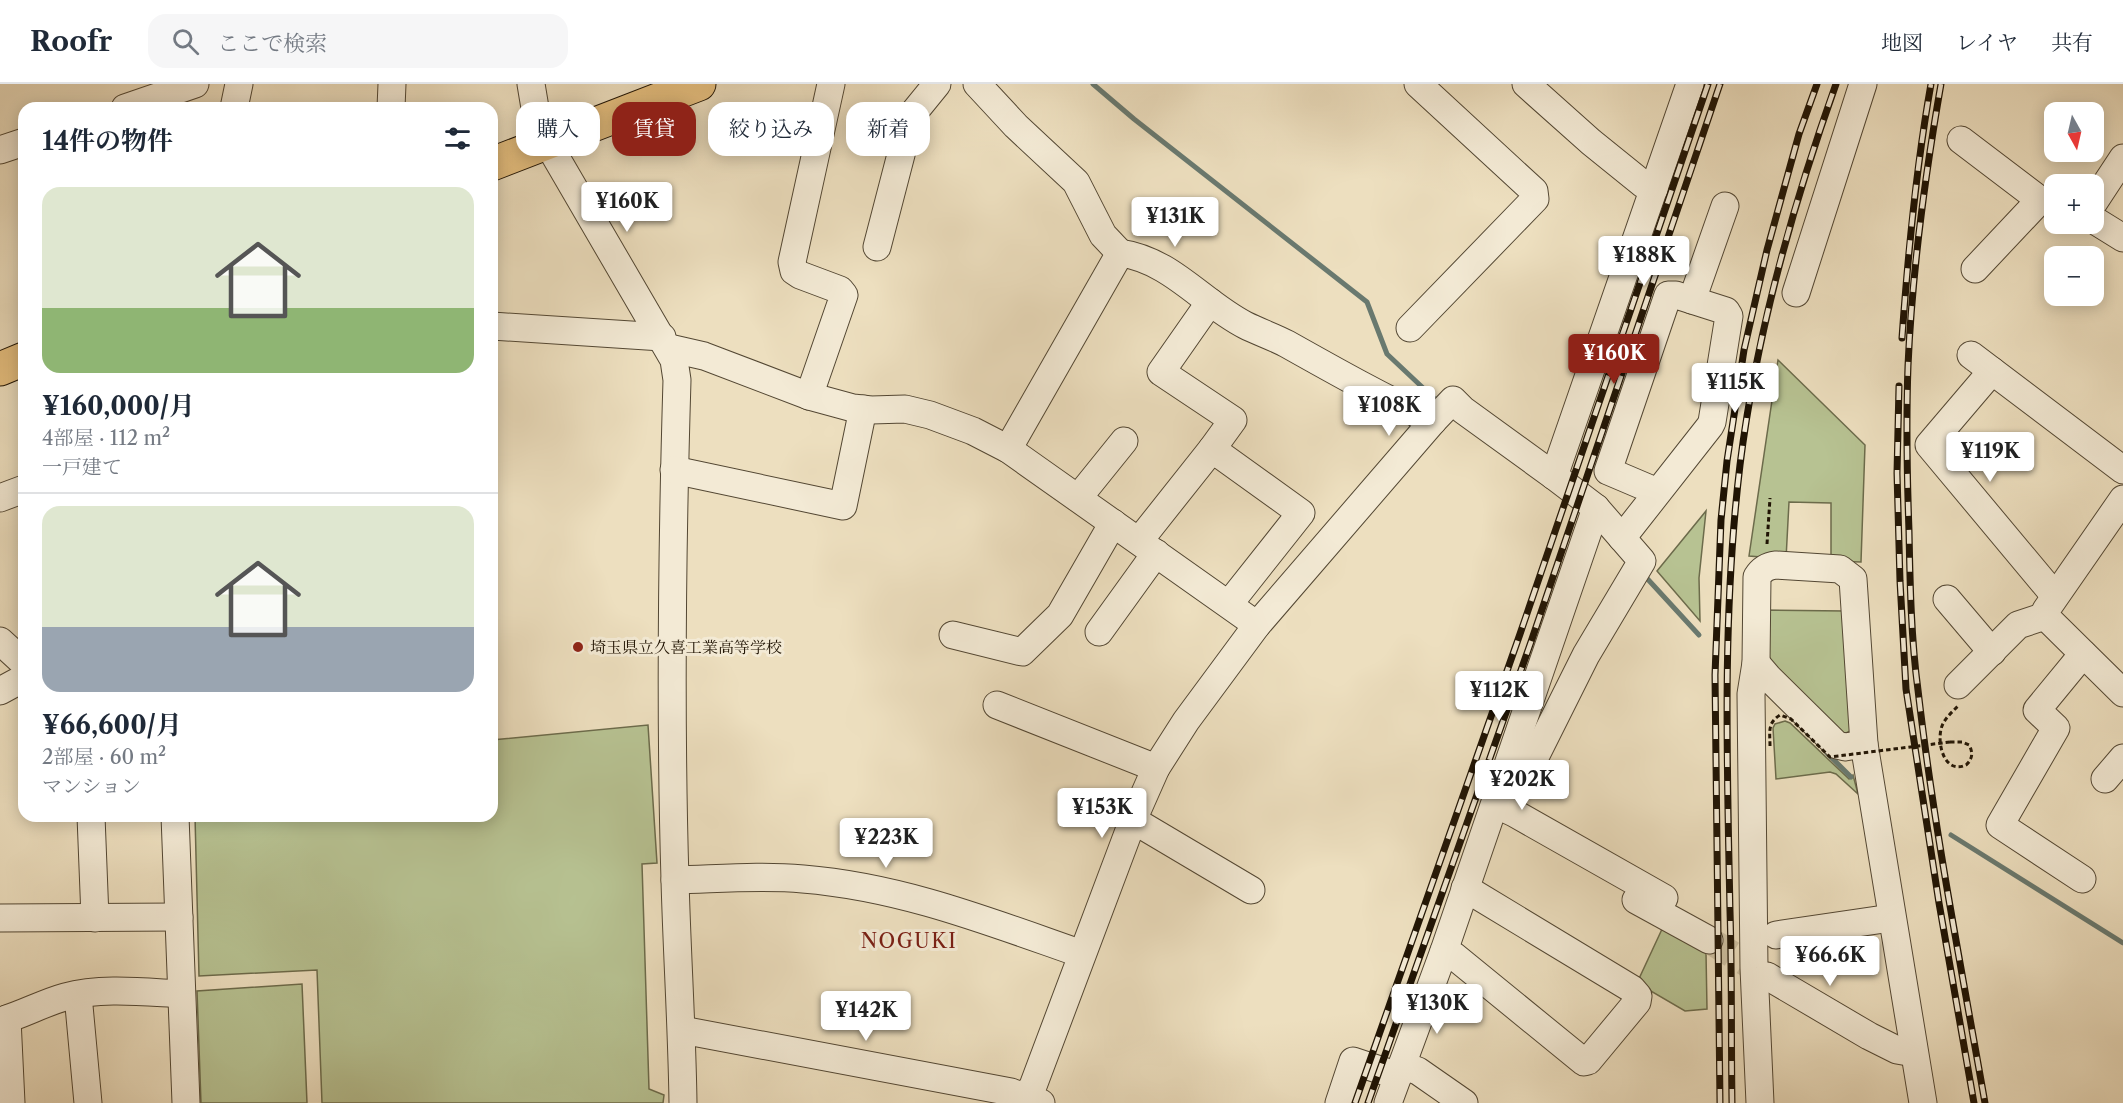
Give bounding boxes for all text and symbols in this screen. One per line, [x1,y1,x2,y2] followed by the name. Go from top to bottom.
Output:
[148,14,568,68] search box
[30,24,112,58] text: Roofr
[169,25,202,58] icon: search
[217,30,327,57] text: ここで検索
[1881,30,1923,55] text: 地図
[1956,30,2018,55] text: レイヤ
[2051,30,2093,55] text: 共有
[516,102,600,156] chip: 購入
[612,102,696,156] chip: 賃貸
[708,102,834,156] chip: 絞り込み
[846,102,930,156] chip: 新着
[2044,102,2104,162] north arrow
[2044,102,2104,306] map controls
[441,122,474,155] icon: filters
[42,125,173,157] text: 14件の物件
[2044,174,2104,234] button: +
[585,182,669,233] pin: ¥160K
[595,189,659,213] text: ¥160K
[1133,197,1217,248] pin: ¥131K
[1146,204,1204,228] text: ¥131K
[204,226,312,334] icon: home
[1602,236,1686,287] pin: ¥188K
[1612,243,1676,267] text: ¥188K
[2044,246,2104,306] button: −
[1572,334,1656,385] pin: ¥160K
[1582,341,1646,365] text: ¥160K
[1693,363,1777,414] pin: ¥115K
[1706,370,1764,394] text: ¥115K
[1347,386,1431,437] pin: ¥108K
[42,390,195,422] text: ¥160,000/月
[1357,393,1421,417] text: ¥108K
[42,426,170,450] text: 4部屋 · 112 m²
[1948,432,2032,483] pin: ¥119K
[1960,439,2020,463] text: ¥119K
[42,455,122,479] text: 一戸建て
[204,545,312,653] icon: home
[590,637,782,657] place label: 埼玉県立久喜工業高等学校
[571,640,585,654] marker: 埼玉県立久喜工業高等学校
[1457,671,1541,722] pin: ¥112K
[1469,678,1529,702] text: ¥112K
[42,709,182,741] text: ¥66,600/月
[42,745,166,769] text: 2部屋 · 60 m²
[1480,760,1564,811] pin: ¥202K
[1489,767,1555,791] text: ¥202K
[42,774,141,798] text: マンション
[1060,788,1144,839] pin: ¥153K
[1071,795,1133,819] text: ¥153K
[844,818,928,869] pin: ¥223K
[854,825,918,849] text: ¥223K
[861,929,957,953] district label: NOGUKI
[1781,936,1879,987] pin: ¥66.6K
[1794,943,1866,967] text: ¥66.6K
[1395,984,1479,1035] pin: ¥130K
[824,991,908,1042] pin: ¥142K
[1406,991,1468,1015] text: ¥130K
[835,998,897,1022] text: ¥142K

